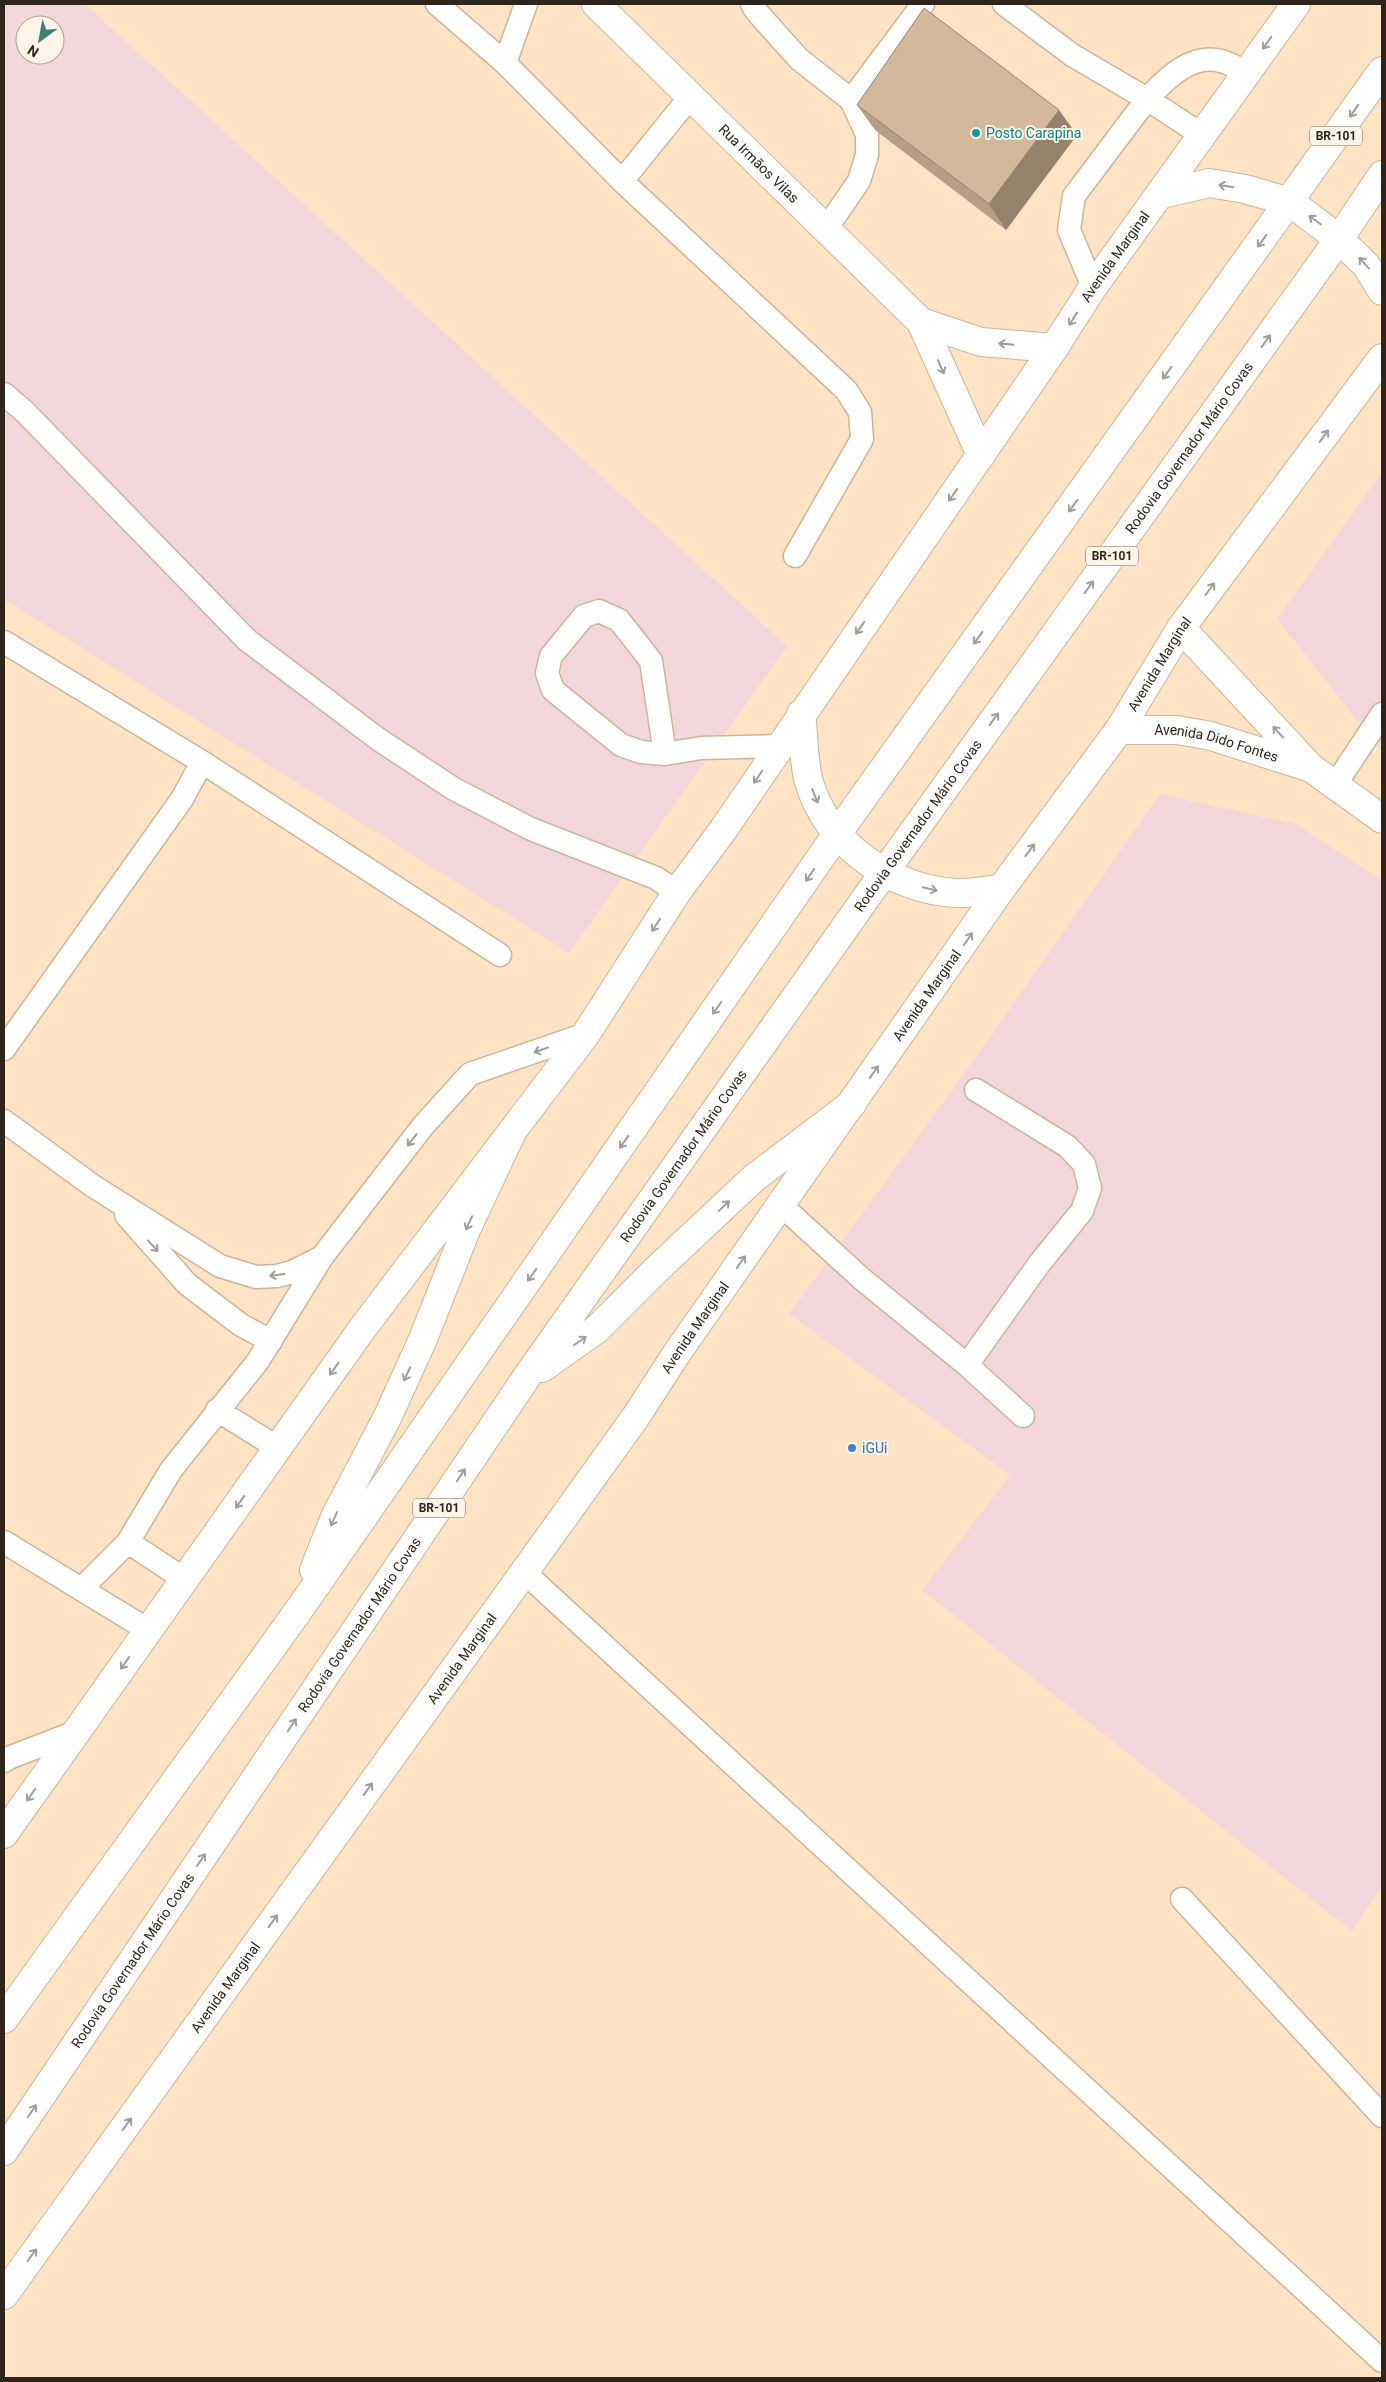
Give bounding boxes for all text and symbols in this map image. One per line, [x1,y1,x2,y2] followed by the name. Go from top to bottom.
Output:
[15,15,65,65] north arrow
[1262,36,1272,50] one-way arrow
[25,42,42,60] text: N
[1349,104,1359,118] one-way arrow
[716,121,802,206] street label: Rua Irmãos Vilas
[986,125,1081,141] place label: Posto Carapina
[1310,126,1362,146] road number: BR-101
[970,127,982,139] marker: Posto Carapina
[1218,180,1234,190] one-way arrow
[1078,208,1153,305] street label: Avenida Marginal
[1309,215,1322,226] one-way arrow
[1257,234,1267,248] one-way arrow
[1358,256,1369,269] one-way arrow
[1067,312,1077,326] one-way arrow
[1261,334,1271,348] one-way arrow
[998,339,1014,349] one-way arrow
[936,359,946,374] one-way arrow
[1122,359,1256,537] street label: Rodovia Governador Mário Covas
[1162,366,1172,380] one-way arrow
[1319,430,1330,444] one-way arrow
[948,488,958,502] one-way arrow
[1068,499,1078,513] one-way arrow
[1086,546,1138,566] road number: BR-101
[1084,580,1094,594] one-way arrow
[1205,583,1216,596] one-way arrow
[1124,614,1194,714] street label: Avenida Marginal
[855,621,865,635] one-way arrow
[973,631,983,645] one-way arrow
[989,712,999,726] one-way arrow
[1154,722,1280,765] street label: Avenida Dido Fontes
[1272,726,1284,738] one-way arrow
[851,737,985,915] street label: Rodovia Governador Mário Covas
[753,769,763,783] one-way arrow
[811,788,820,803] one-way arrow
[1025,844,1036,857] one-way arrow
[805,867,815,881] one-way arrow
[921,885,937,894] one-way arrow
[651,917,661,931] one-way arrow
[963,932,973,946] one-way arrow
[889,947,964,1044] street label: Avenida Marginal
[712,1001,722,1015] one-way arrow
[533,1046,549,1056] one-way arrow
[617,1066,750,1245] street label: Rodovia Governador Mário Covas
[869,1066,880,1079] one-way arrow
[407,1133,418,1146] one-way arrow
[619,1134,629,1148] one-way arrow
[718,1200,731,1212] one-way arrow
[464,1215,473,1230] one-way arrow
[148,1239,159,1252] one-way arrow
[736,1255,746,1269] one-way arrow
[527,1268,537,1282] one-way arrow
[270,1270,286,1280] one-way arrow
[658,1279,732,1376] street label: Avenida Marginal
[573,1336,587,1346] one-way arrow
[329,1362,339,1376] one-way arrow
[402,1366,412,1381] one-way arrow
[862,1440,887,1456] place label: iGUi
[846,1442,858,1454] marker: iGUi
[456,1468,466,1482] one-way arrow
[235,1494,245,1508] one-way arrow
[413,1499,465,1518] road number: BR-101
[329,1511,339,1526] one-way arrow
[295,1534,424,1715] street label: Rodovia Governador Mário Covas
[424,1610,500,1707] street label: Avenida Marginal
[120,1655,131,1669] one-way arrow
[287,1719,297,1733] one-way arrow
[363,1782,373,1796] one-way arrow
[26,1788,36,1802] one-way arrow
[196,1853,206,1867] one-way arrow
[68,1870,197,2051] street label: Rodovia Governador Mário Covas
[268,1914,278,1928] one-way arrow
[187,1939,263,2036] street label: Avenida Marginal
[27,2104,37,2118] one-way arrow
[122,2117,132,2131] one-way arrow
[27,2248,37,2262] one-way arrow

